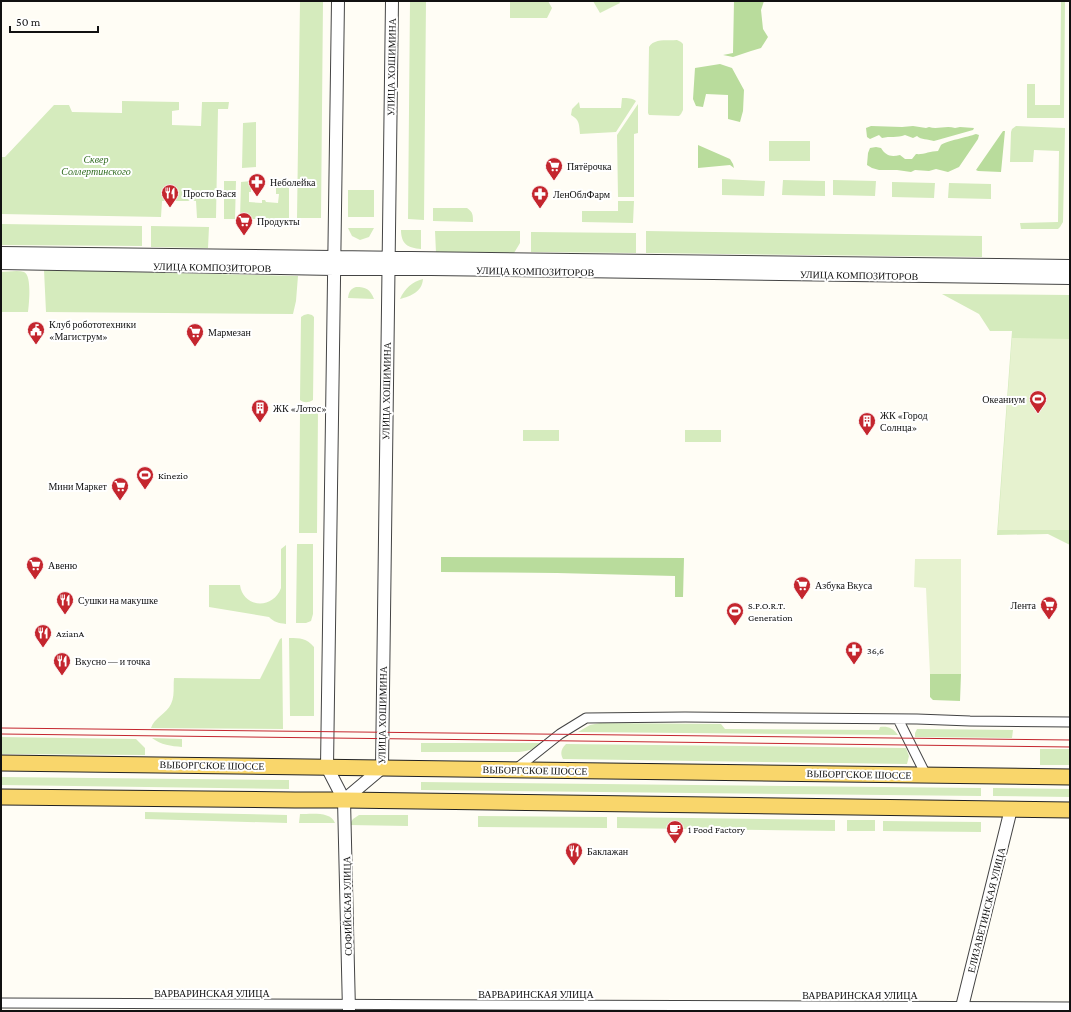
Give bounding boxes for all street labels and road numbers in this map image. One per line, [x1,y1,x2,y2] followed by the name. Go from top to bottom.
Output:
[385,17,398,116] street label: УЛИЦА ХОШИМИНА
[153,261,272,274] street label: УЛИЦА КОМПОЗИТОРОВ
[476,265,595,278] street label: УЛИЦА КОМПОЗИТОРОВ
[800,269,919,282] street label: УЛИЦА КОМПОЗИТОРОВ
[380,341,393,440] street label: УЛИЦА ХОШИМИНА
[376,665,389,764] street label: УЛИЦА ХОШИМИНА
[160,759,264,772] street label: ВЫБОРГСКОЕ ШОССЕ
[483,764,587,777] street label: ВЫБОРГСКОЕ ШОССЕ
[807,768,911,781] street label: ВЫБОРГСКОЕ ШОССЕ
[966,845,1008,974] street label: ЕЛИЗАВЕТИНСКАЯ УЛИЦА
[341,855,354,956] street label: СОФИЙСКАЯ УЛИЦА
[154,988,271,999] street label: ВАРВАРИНСКАЯ УЛИЦА
[478,989,595,1000] street label: ВАРВАРИНСКАЯ УЛИЦА
[802,990,919,1001] street label: ВАРВАРИНСКАЯ УЛИЦА

